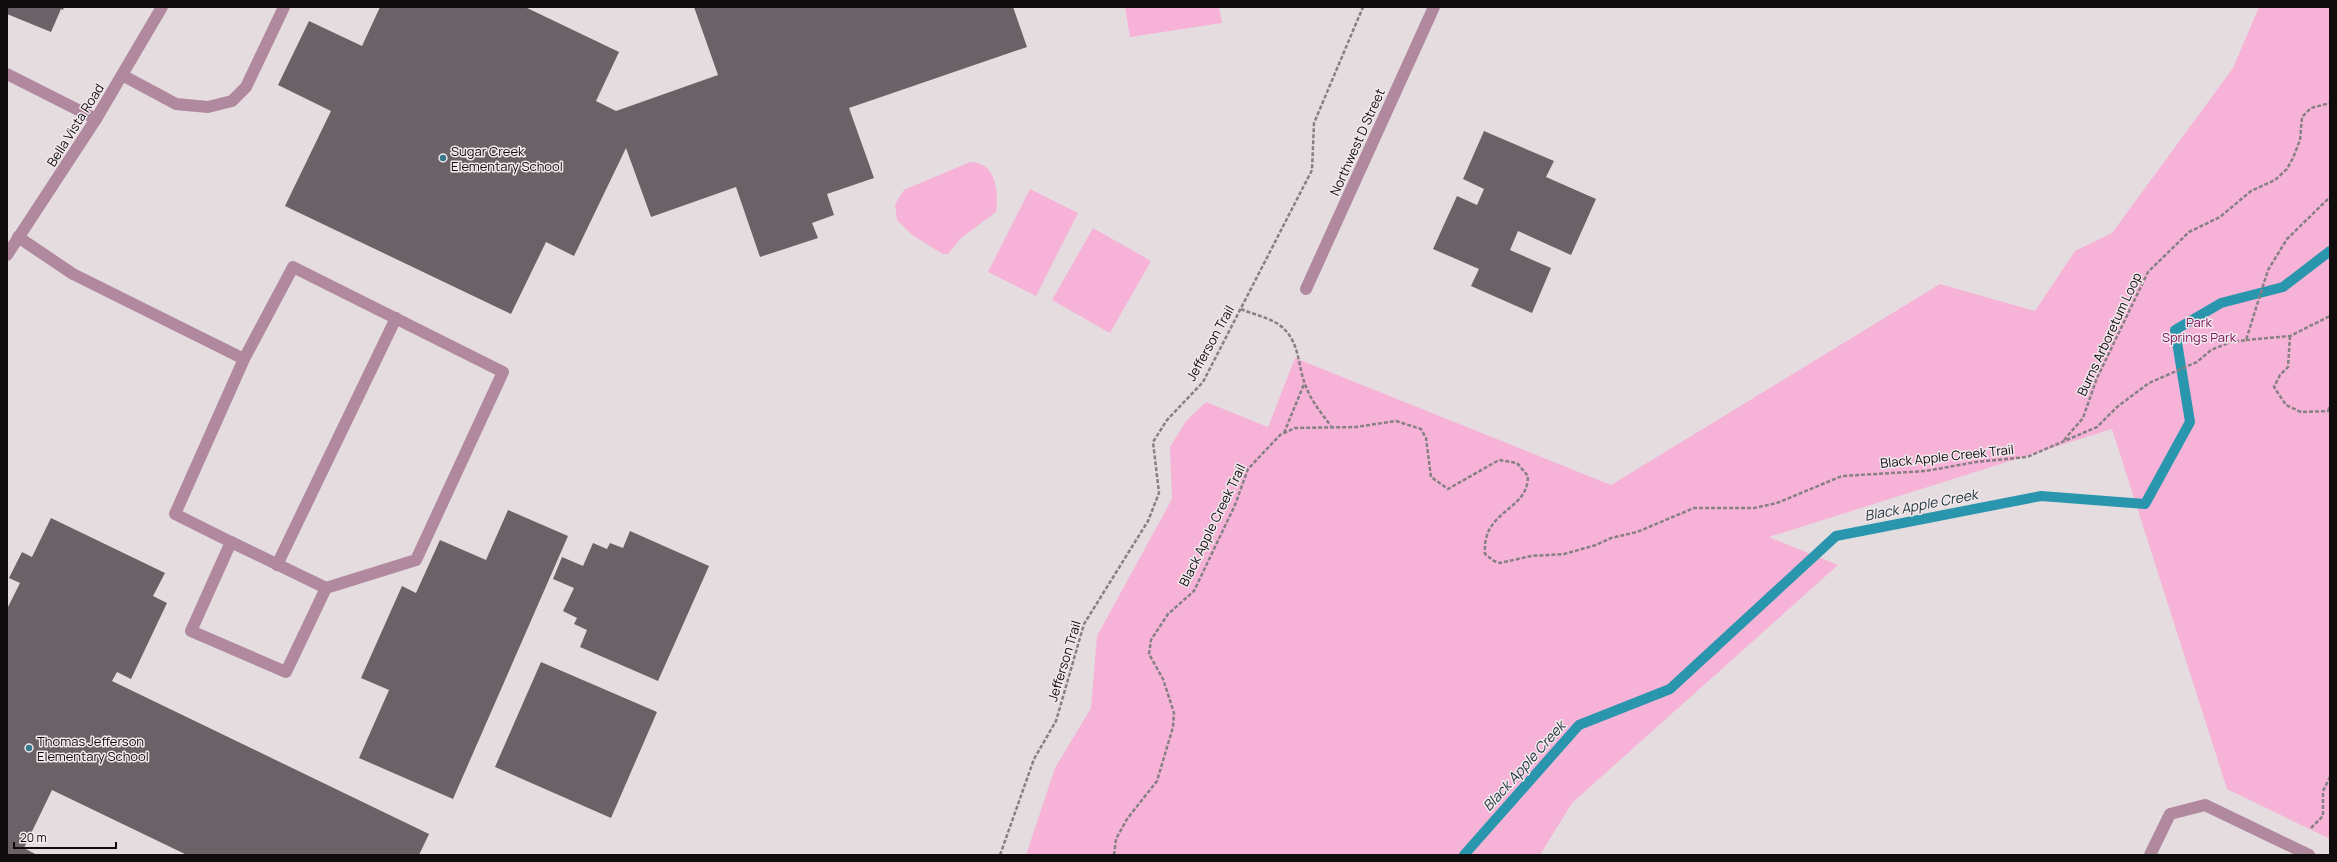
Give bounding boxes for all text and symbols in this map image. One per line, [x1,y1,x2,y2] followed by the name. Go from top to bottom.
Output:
[42,80,108,170] street label: Bella Vista Road
[1325,86,1389,198] street label: Northwest D Street
[451,142,563,175] place label: Sugar Creek Elementary School
[438,153,448,163] marker: Sugar Creek Elementary School
[2072,269,2146,399] street label: Burns Arboretum Loop
[1182,302,1238,384] street label: Jefferson Trail
[2162,313,2237,346] park label: Park Springs Park
[1879,440,2015,472] street label: Black Apple Creek Trail
[1174,461,1250,589] street label: Black Apple Creek Trail
[1863,484,1981,525] water label: Black Apple Creek
[1043,618,1085,704] street label: Jefferson Trail
[1478,715,1571,815] water label: Black Apple Creek
[37,732,149,765] place label: Thomas Jefferson Elementary School
[24,743,34,753] marker: Thomas Jefferson Elementary School
[14,824,116,850] scale bar
[20,829,47,846] text: 20 m

